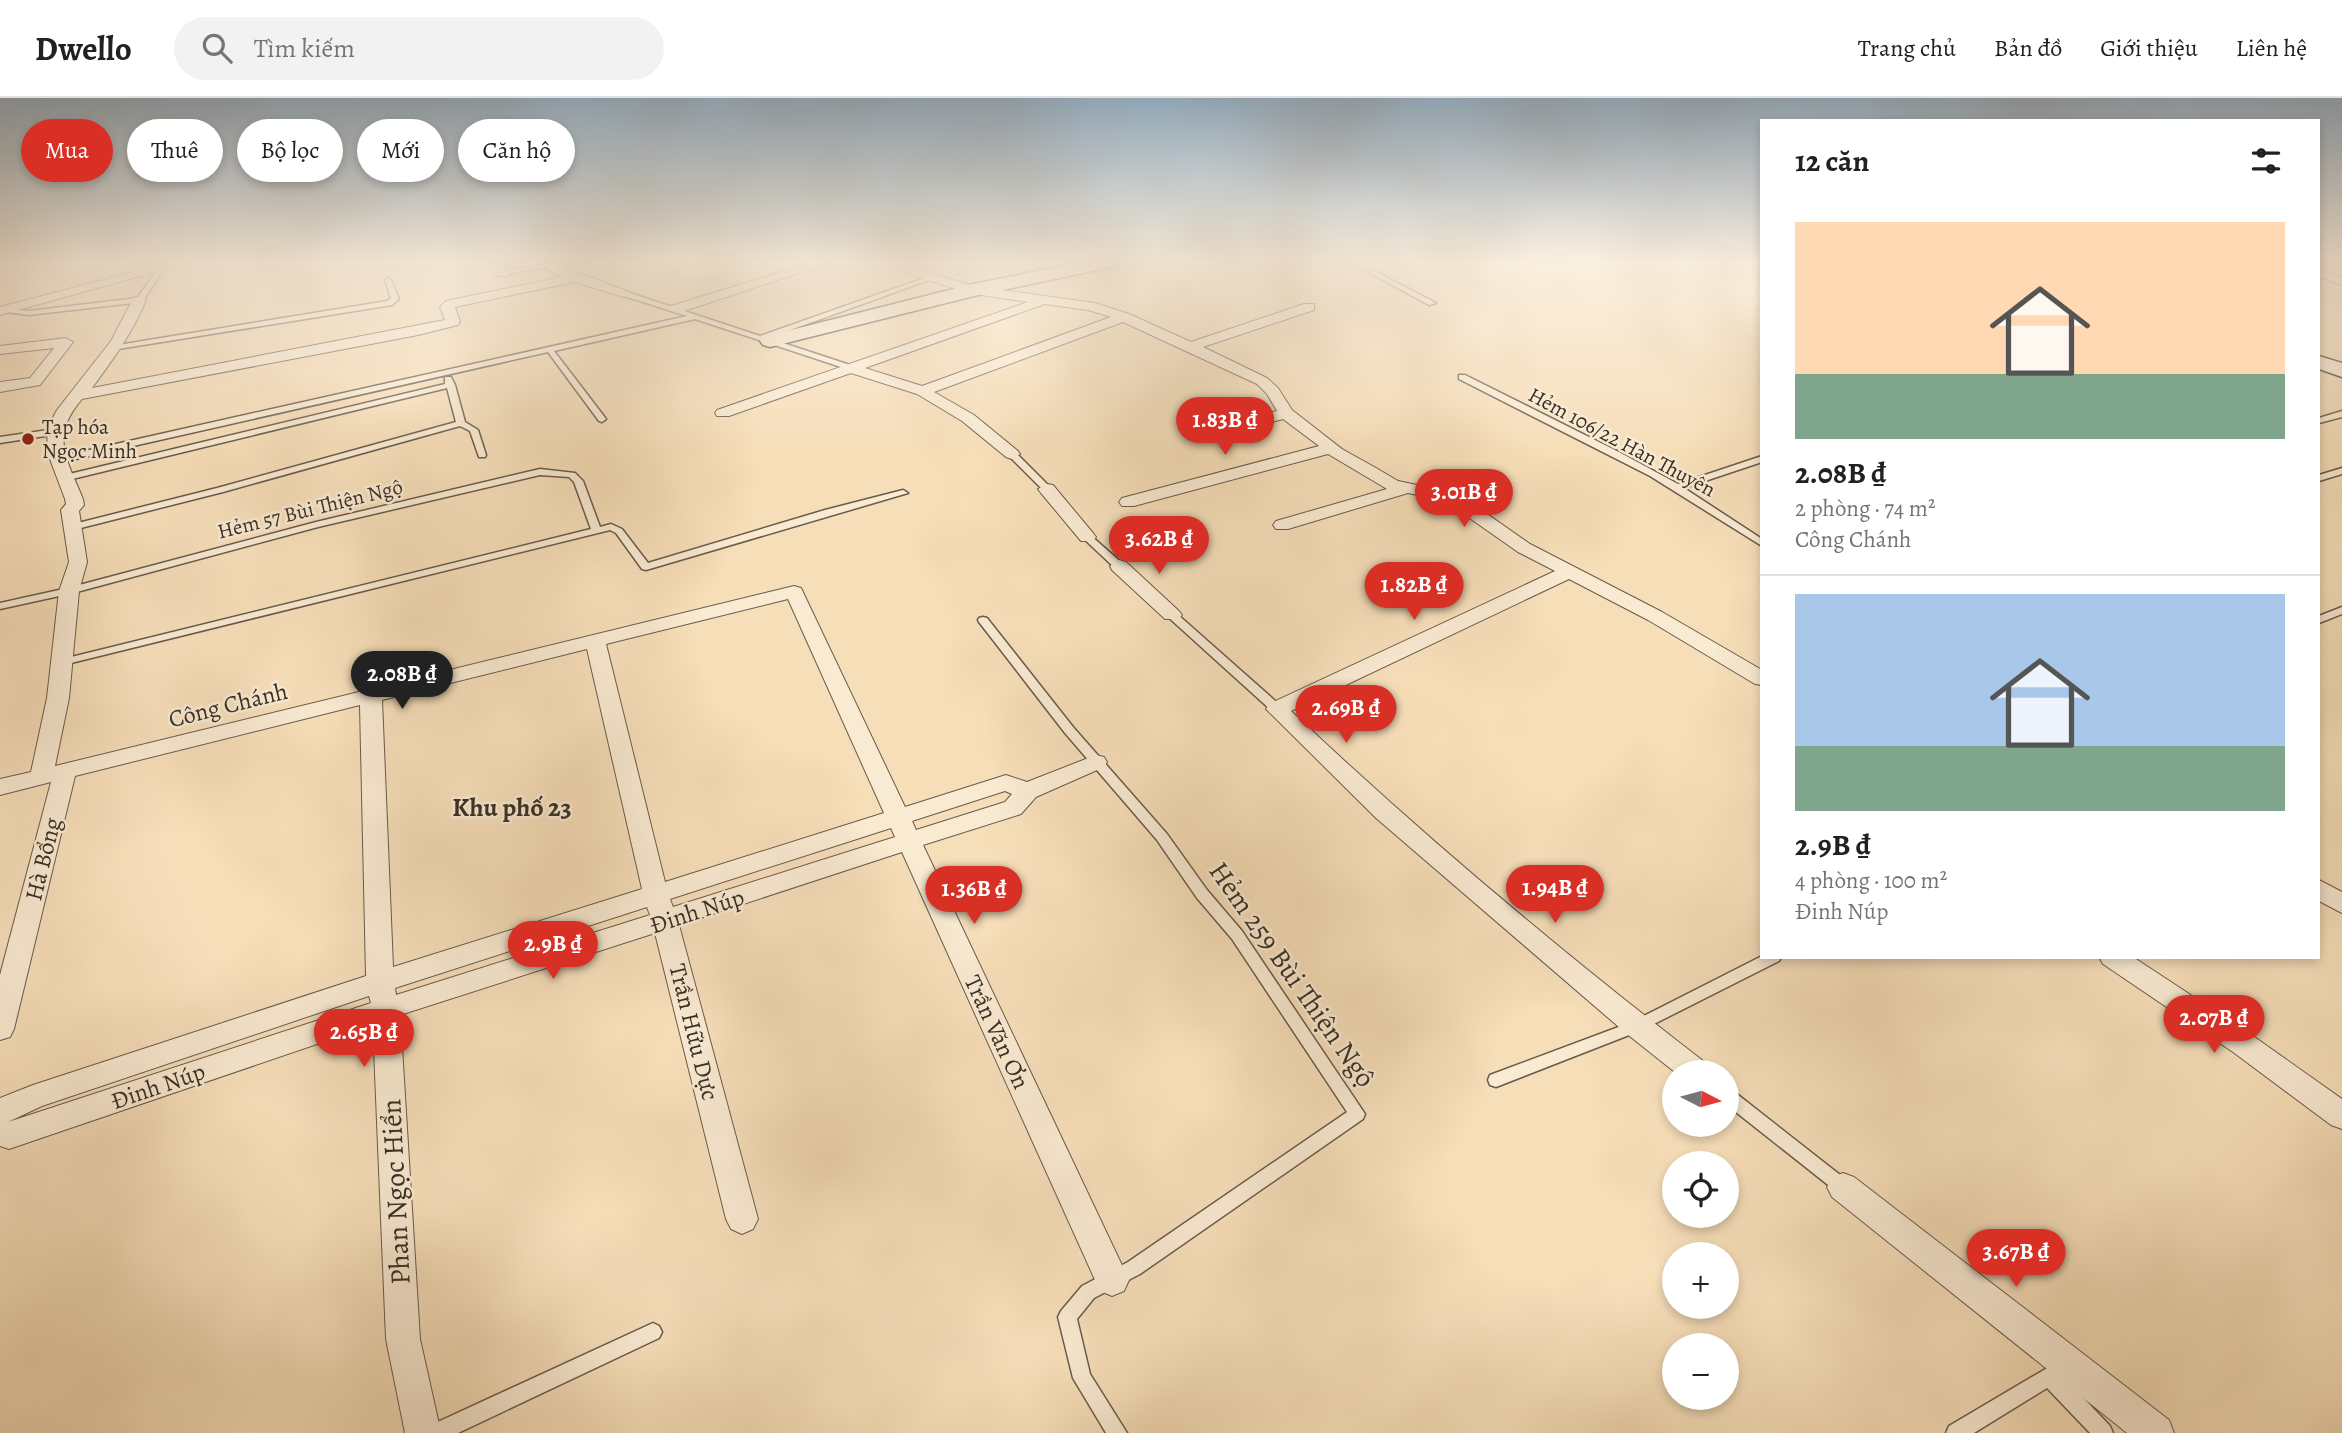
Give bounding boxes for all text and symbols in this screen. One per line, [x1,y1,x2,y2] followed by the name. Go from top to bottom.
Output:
[174,17,664,80] search box
[35,26,132,71] text: Dwello
[198,29,236,67] icon: search
[254,31,355,66] text: Tìm kiếm
[1858,32,1956,64] text: Trang chủ
[1994,32,2062,64] text: Bản đồ
[2100,32,2198,64] text: Giới thiệu
[2236,32,2307,64] text: Liên hệ
[21,119,113,182] chip: Mua
[127,119,223,182] chip: Thuê
[237,119,343,182] chip: Bộ lọc
[357,119,444,182] chip: Mới
[458,119,575,182] chip: Căn hộ
[1795,141,1869,181] text: 12 căn
[2247,142,2285,180] icon: filters
[1977,268,2103,394] icon: home
[1523,381,1721,503] street label: Hẻm 106/22 Hàn Thuyên
[1160,398,1290,457] pin: 1.83B ₫
[1192,404,1258,435] text: 1.83B ₫
[42,413,137,465] place label: Tạp hóa Ngọc Minh
[20,431,36,447] marker: Tạp hóa Ngọc Minh
[1795,453,1887,493] text: 2.08B ₫
[1399,470,1529,529] pin: 3.01B ₫
[214,472,406,546] street label: Hẻm 57 Bùi Thiện Ngộ
[1431,476,1497,507] text: 3.01B ₫
[1795,493,1935,524] text: 2 phòng · 74 m²
[1094,517,1224,576] pin: 3.62B ₫
[1125,523,1193,554] text: 3.62B ₫
[1795,524,1911,555] text: Công Chánh
[1349,562,1479,622] pin: 1.82B ₫
[1381,569,1447,600] text: 1.82B ₫
[1977,640,2103,766] icon: home
[337,652,467,711] pin: 2.08B ₫
[367,658,437,689] text: 2.08B ₫
[165,675,291,735] street label: Công Chánh
[1281,686,1411,745] pin: 2.69B ₫
[1312,692,1380,723] text: 2.69B ₫
[452,790,572,825] district label: Khu phố 23
[17,814,69,904] street label: Hà Bổng
[1795,825,1871,865] text: 2.9B ₫
[1200,854,1384,1095] street label: Hẻm 259 Bùi Thiện Ngộ
[1795,865,1947,896] text: 4 phòng · 100 m²
[909,866,1039,926] pin: 1.36B ₫
[1490,866,1620,925] pin: 1.94B ₫
[1522,872,1588,903] text: 1.94B ₫
[941,873,1007,904] text: 1.36B ₫
[646,881,748,941] street label: Đinh Núp
[1795,896,1888,927] text: Đinh Núp
[496,922,610,981] pin: 2.9B ₫
[524,928,582,959] text: 2.9B ₫
[662,960,726,1104] street label: Trần Hữu Dực
[957,970,1037,1094] street label: Trần Văn Ơn
[2149,996,2279,1055] pin: 2.07B ₫
[2180,1002,2248,1033] text: 2.07B ₫
[299,1010,429,1069] pin: 2.65B ₫
[330,1016,398,1047] text: 2.65B ₫
[107,1055,209,1117] street label: Đinh Núp
[1662,1060,1740,1138] north arrow
[1662,1060,1739,1410] map controls
[372,1098,420,1286] street label: Phan Ngọc Hiển
[1662,1151,1739,1228] button: locate
[1951,1230,2081,1289] pin: 3.67B ₫
[1983,1236,2049,1267] text: 3.67B ₫
[1662,1242,1739,1319] button: +
[1662,1333,1739,1410] button: −

